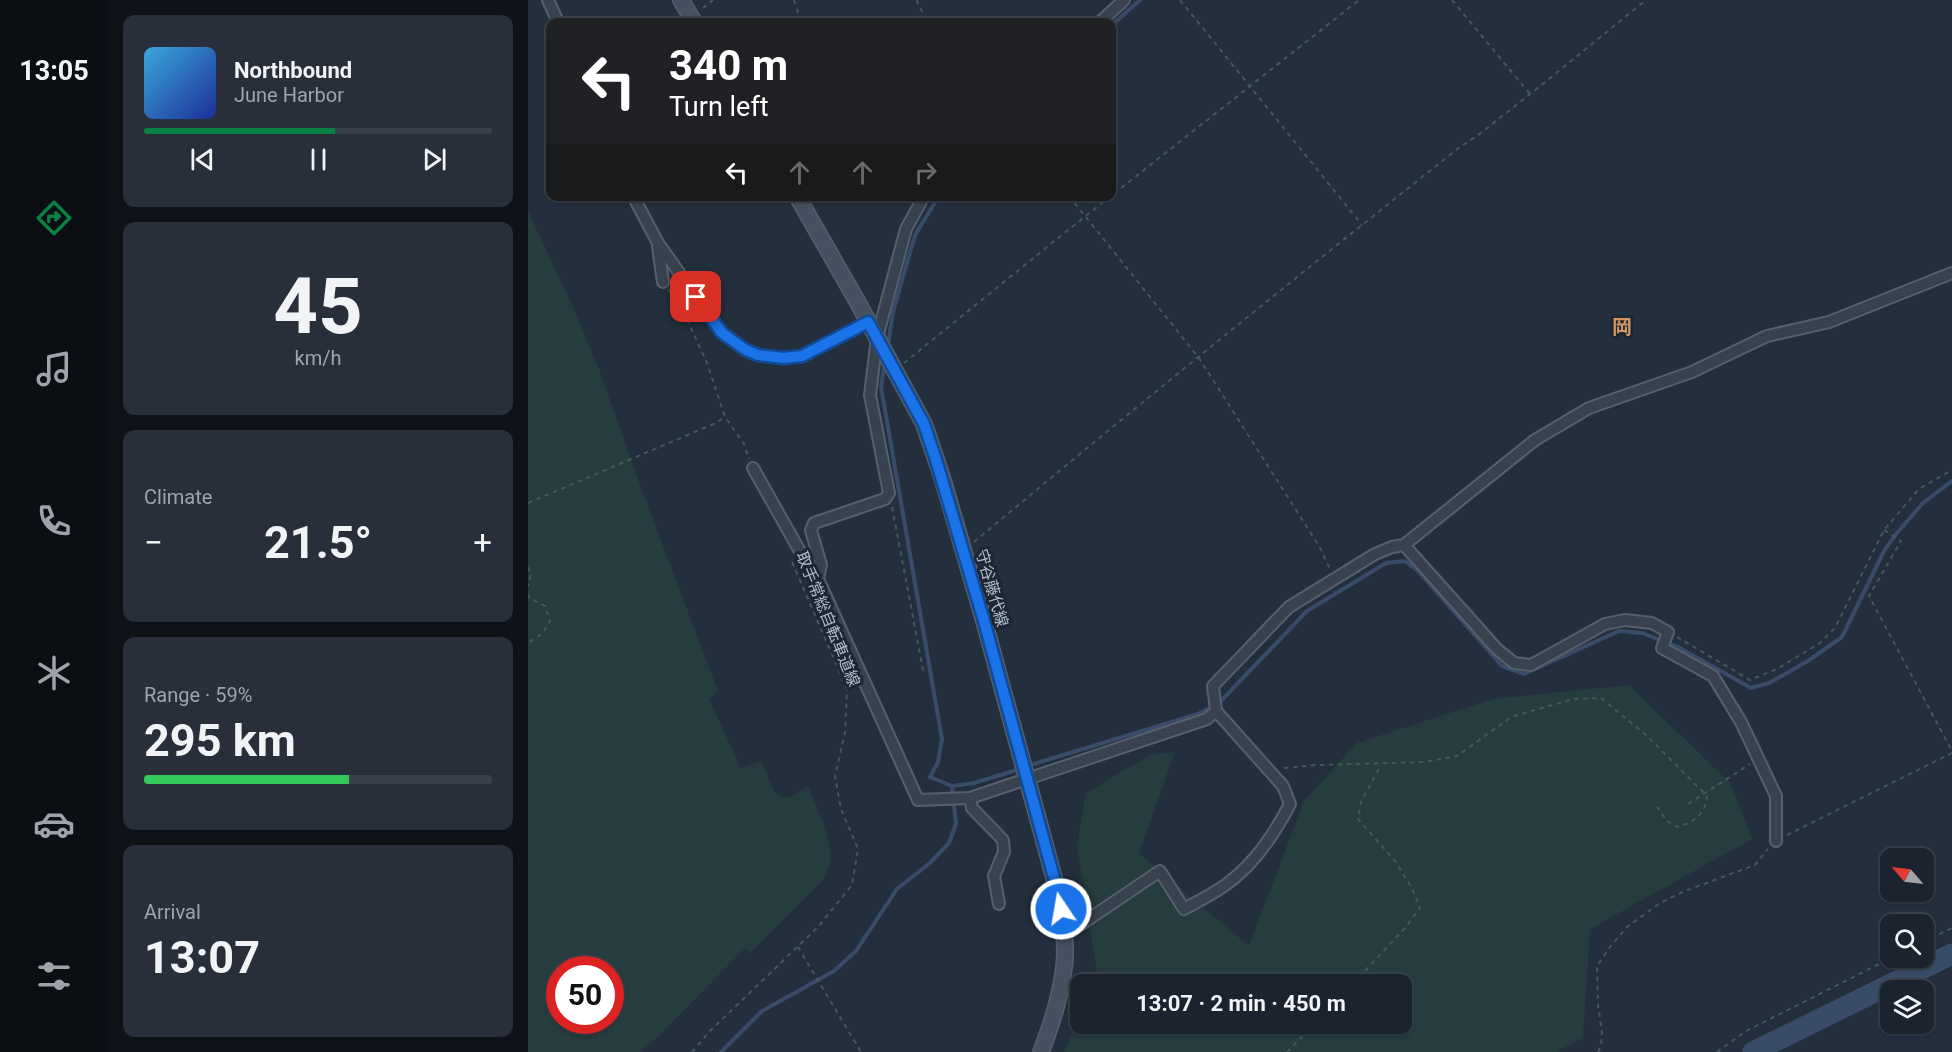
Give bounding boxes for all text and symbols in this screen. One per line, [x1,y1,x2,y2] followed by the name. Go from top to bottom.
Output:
[669,41,788,90] text: 340 m
[570,42,648,120] icon: left
[19,55,89,87] text: 13:05
[234,58,352,83] text: Northbound
[234,83,344,107] text: June Harbor
[669,91,769,123] text: Turn left
[186,143,219,176] icon: previous
[302,143,335,176] icon: pause
[418,143,451,176] icon: next
[720,156,753,189] icon: left
[783,156,816,189] icon: ahead
[846,156,879,189] icon: ahead
[909,156,942,189] icon: right
[33,197,75,239] icon: directions
[273,261,363,352] text: 45
[670,271,721,322] pin
[679,280,712,313] icon: arrive
[1612,315,1632,339] district label: 岡
[295,346,341,370] text: km/h
[33,348,75,390] icon: music
[144,485,212,509] text: Climate
[33,500,75,542] icon: phone
[264,516,372,569] text: 21.5°
[144,523,163,562] text: −
[473,523,492,562] text: +
[972,547,1012,629] street label: 守谷藤代線
[792,549,864,689] street label: 取手常総自転車道線
[33,652,75,694] icon: climate
[144,683,252,707] text: Range · 59%
[144,714,296,767] text: 295 km
[33,803,75,845] icon: car
[1880,848,1934,902] north arrow
[1880,848,1934,1034] map controls
[1029,877,1093,941] position arrow
[144,900,201,924] text: Arrival
[1880,914,1934,968] button: search
[144,931,260,984] text: 13:07
[33,955,75,997] icon: filters
[546,956,624,1034] speed limit sign: 50
[1880,980,1934,1034] button: layers
[1136,991,1346,1016] text: 13:07 · 2 min · 450 m

